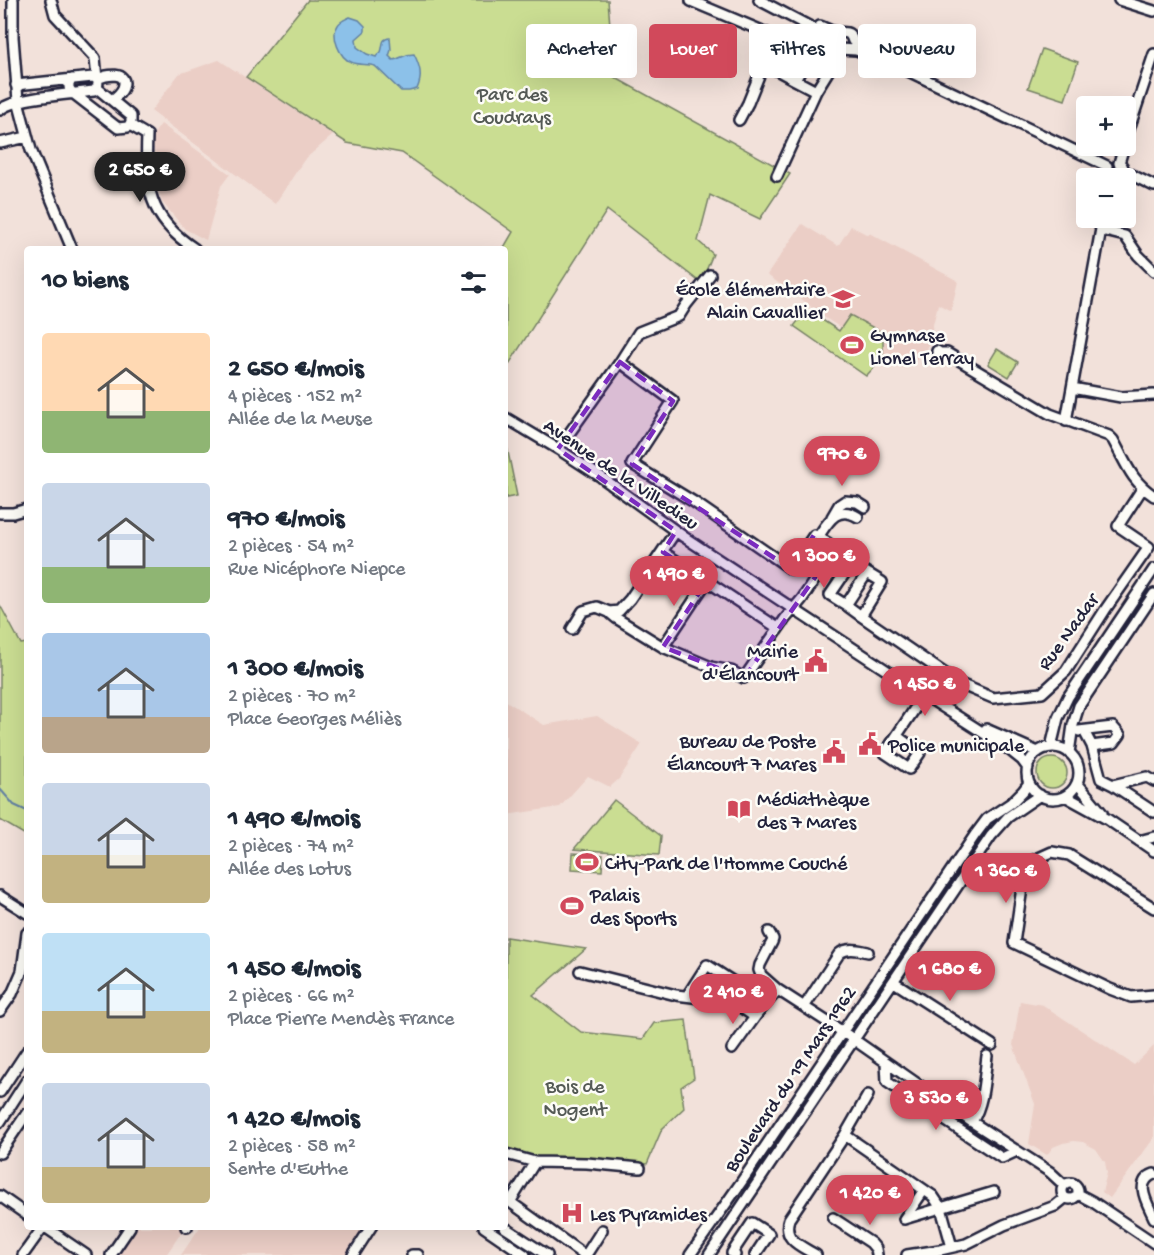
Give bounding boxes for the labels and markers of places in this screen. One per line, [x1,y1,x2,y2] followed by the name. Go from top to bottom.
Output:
[85,152,195,203] pin: 2 650 €
[676,279,827,326] place label: École élémentaire Alain Cavallier
[830,286,856,312] school or university icon: École élémentaire Alain Cavallier
[870,326,974,372] place label: Gymnase Lionel Terray
[839,332,865,358] sports icon: Gymnase Lionel Terray
[800,436,884,487] pin: 970 €
[769,538,879,589] pin: 1 300 €
[619,556,729,607] pin: 1 490 €
[702,642,800,688] place label: Mairie d'Élancourt
[803,648,829,674] public building icon: Mairie d'Élancourt
[870,666,980,717] pin: 1 450 €
[857,731,883,757] public building icon: Police municipale
[667,732,817,778] place label: Bureau de Poste Élancourt 7 Mares
[887,736,1025,759] place label: Police municipale
[821,739,847,765] public building icon: Bureau de Poste Élancourt 7 Mares
[757,790,870,836] place label: Médiathèque des 7 Mares
[726,796,752,822] library icon: Médiathèque des 7 Mares
[574,849,600,875] sports icon: City-Park de l'Homme Couché
[951,853,1061,904] pin: 1 360 €
[605,854,848,877] place label: City-Park de l'Homme Couché
[589,886,677,932] place label: Palais des Sports
[559,893,585,919] sports icon: Palais des Sports
[895,951,1005,1002] pin: 1 680 €
[678,974,788,1025] pin: 2 410 €
[881,1080,991,1131] pin: 3 530 €
[815,1175,925,1226] pin: 1 420 €
[559,1200,585,1226] hospital icon: Les Pyramides
[590,1205,707,1228] place label: Les Pyramides

